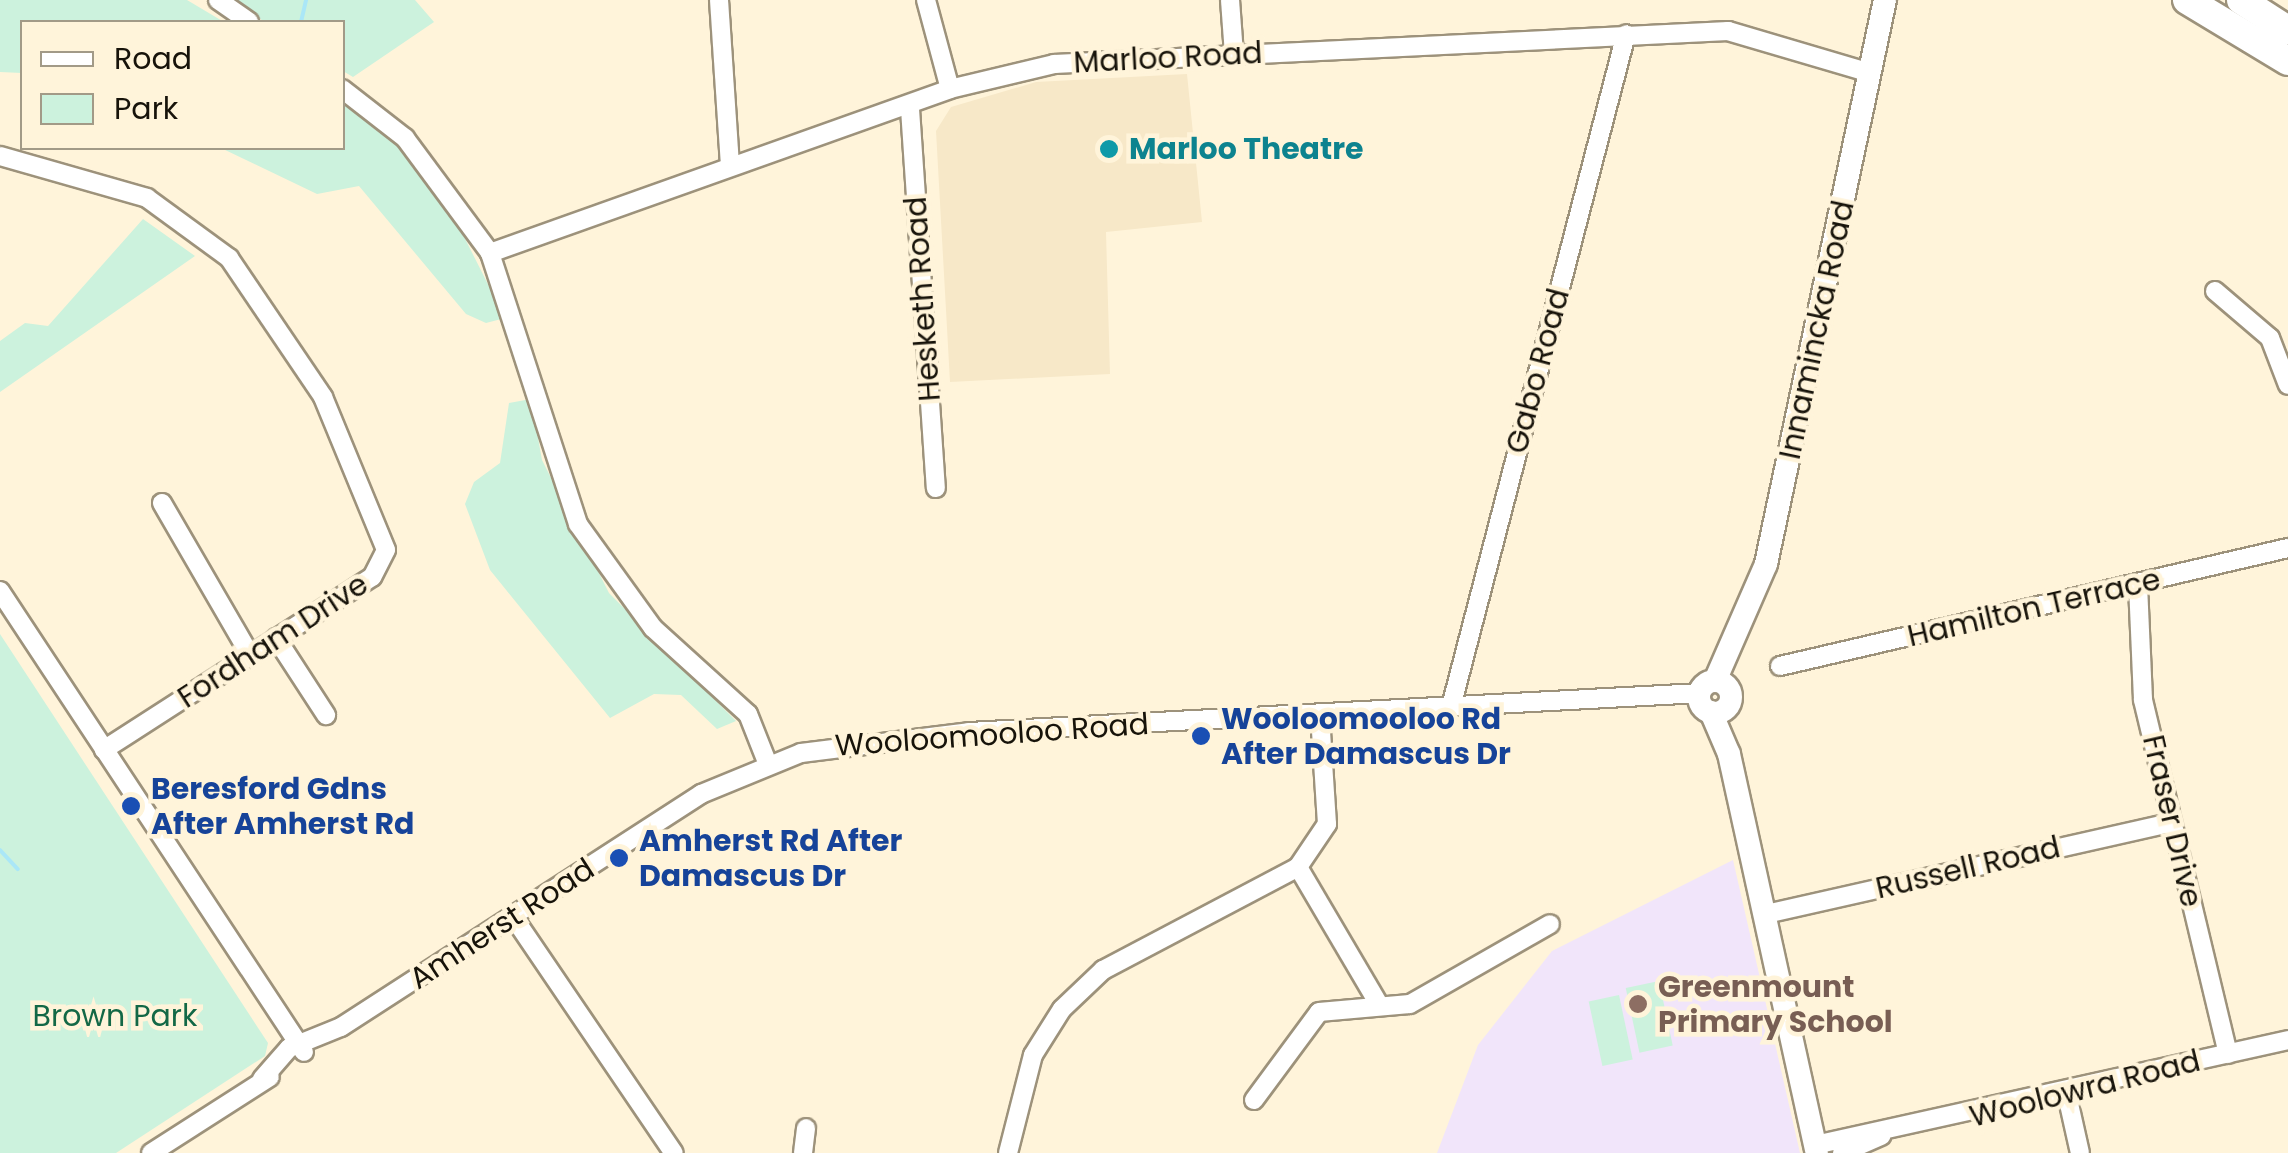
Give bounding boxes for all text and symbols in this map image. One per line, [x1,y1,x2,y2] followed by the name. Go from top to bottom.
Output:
[20,20,345,150] legend
[1073,35,1263,81] street label: Marloo Road
[114,37,192,80] text: Road
[114,87,178,130] text: Park
[1129,131,1363,167] place label: Marloo Theatre
[1098,138,1120,160] marker: Marloo Theatre
[898,195,948,403] street label: Hesketh Road
[1772,197,1862,463] street label: Innamincka Road
[1499,285,1577,457] street label: Gabo Road
[1904,561,2164,655] street label: Hamilton Terrace
[171,566,375,716] street label: Fordham Drive
[1221,701,1511,772] place label: Wooloomooloo Rd After Damascus Dr
[834,706,1150,764] street label: Wooloomooloo Road
[1190,725,1212,747] marker: Wooloomooloo Rd After Damascus Dr
[2135,732,2209,910] street label: Fraser Drive
[151,771,414,842] place label: Beresford Gdns After Amherst Rd
[120,795,142,817] marker: Beresford Gdns After Amherst Rd
[639,823,902,894] place label: Amherst Rd After Damascus Dr
[1872,829,2064,907] street label: Russell Road
[608,847,630,869] marker: Amherst Rd After Damascus Dr
[403,851,601,997] street label: Amherst Road
[1658,969,1893,1040] place label: Greenmount Primary School
[1627,993,1649,1015] marker: Greenmount Primary School
[33,998,197,1034] park label: Brown Park
[1966,1043,2204,1135] street label: Woolowra Road

